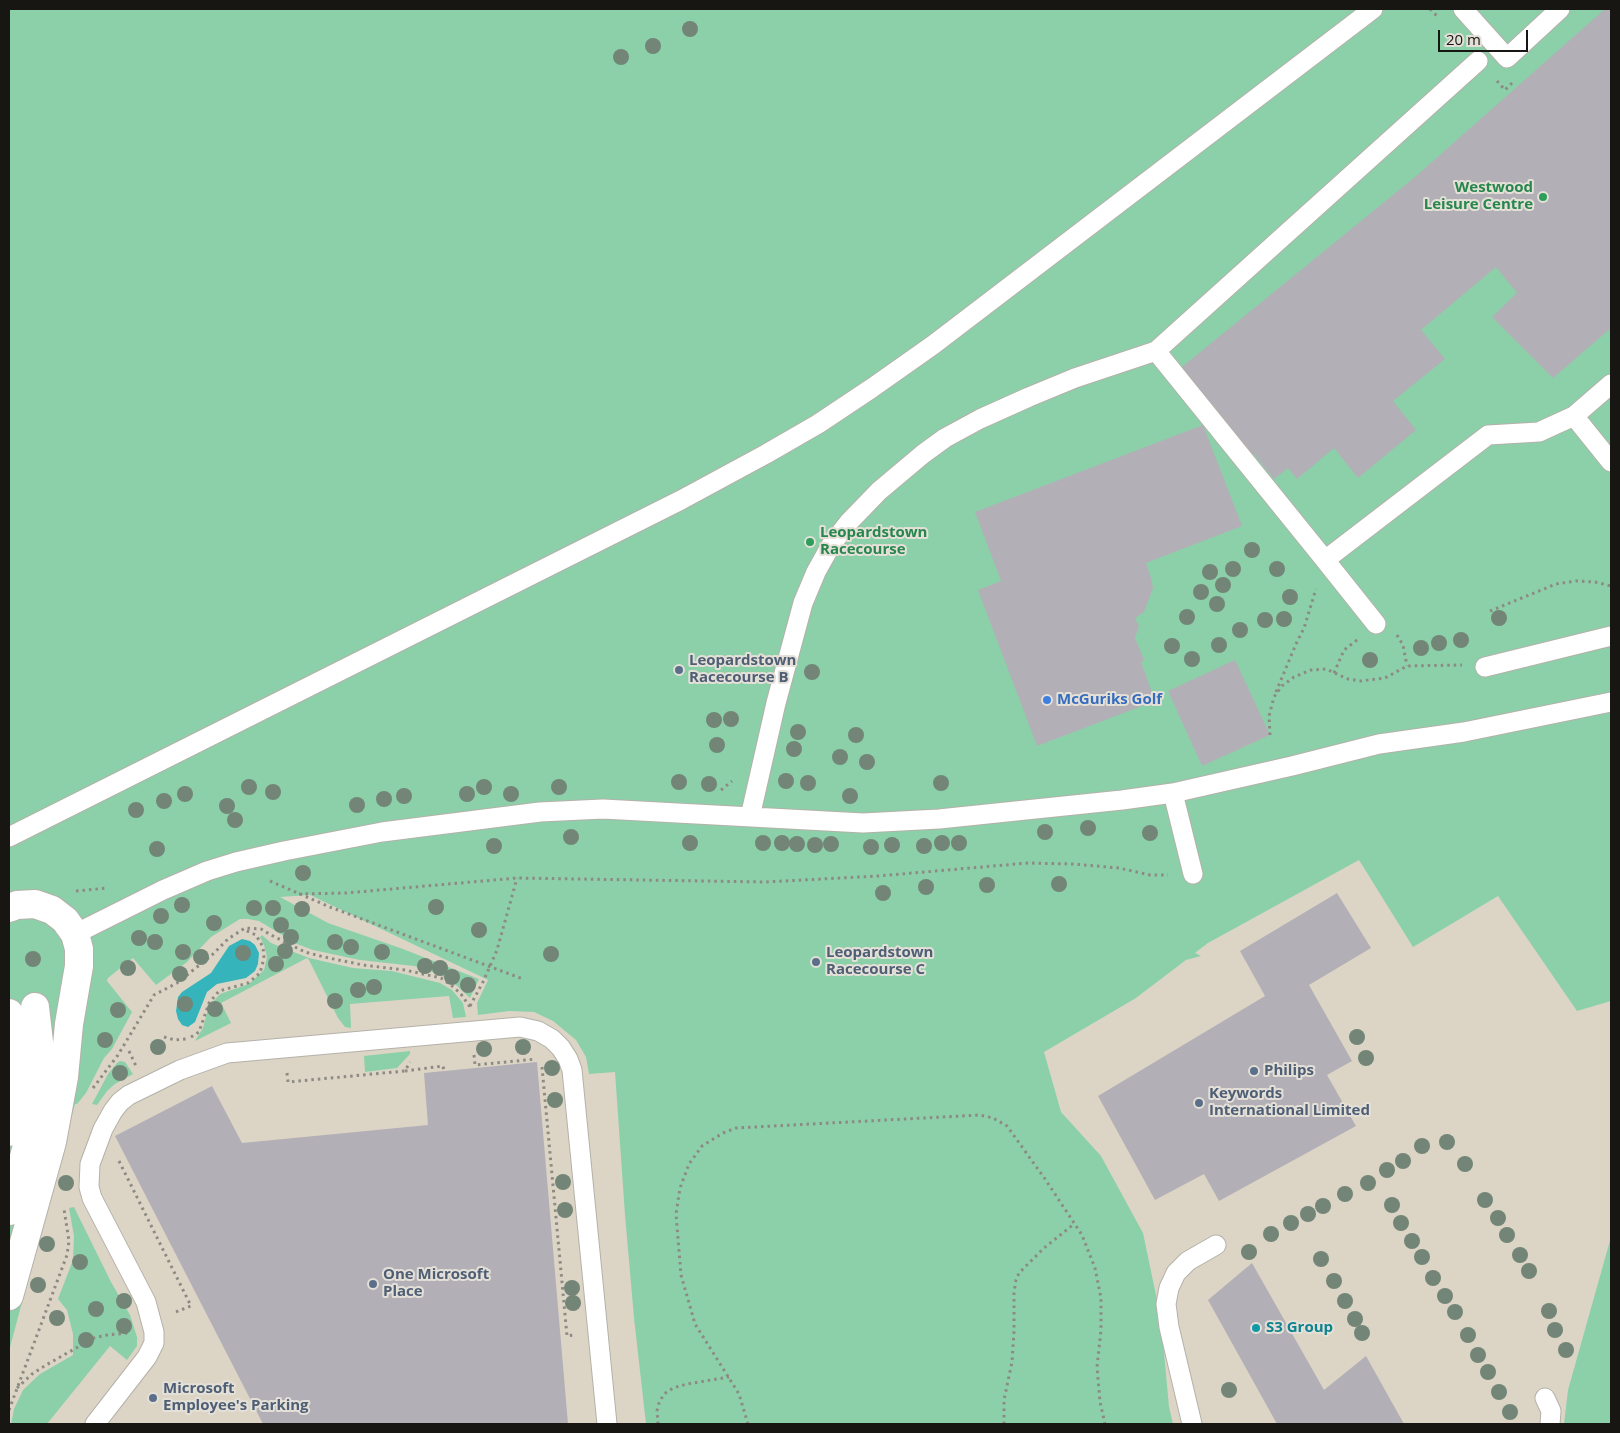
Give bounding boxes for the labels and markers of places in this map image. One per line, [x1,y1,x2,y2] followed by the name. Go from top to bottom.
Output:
[1424,179,1533,214] place label: Westwood Leisure Centre
[1537,191,1549,203] marker: Westwood Leisure Centre
[820,524,927,559] place label: Leopardstown Racecourse
[804,536,816,548] marker: Leopardstown Racecourse
[689,652,796,687] place label: Leopardstown Racecourse B
[673,664,685,676] marker: Leopardstown Racecourse B
[1057,691,1162,709] place label: McGuriks Golf
[1041,694,1053,706] marker: McGuriks Golf
[826,944,933,979] place label: Leopardstown Racecourse C
[810,956,822,968] marker: Leopardstown Racecourse C
[1264,1062,1314,1080] place label: Philips
[1248,1065,1260,1077] marker: Philips
[1209,1085,1370,1120] place label: Keywords International Limited
[1193,1097,1205,1109] marker: Keywords International Limited
[383,1266,489,1301] place label: One Microsoft Place
[367,1278,379,1290] marker: One Microsoft Place
[1266,1319,1333,1337] place label: S3 Group
[1250,1322,1262,1334] marker: S3 Group
[163,1380,309,1415] place label: Microsoft Employee's Parking
[147,1392,159,1404] marker: Microsoft Employee's Parking

